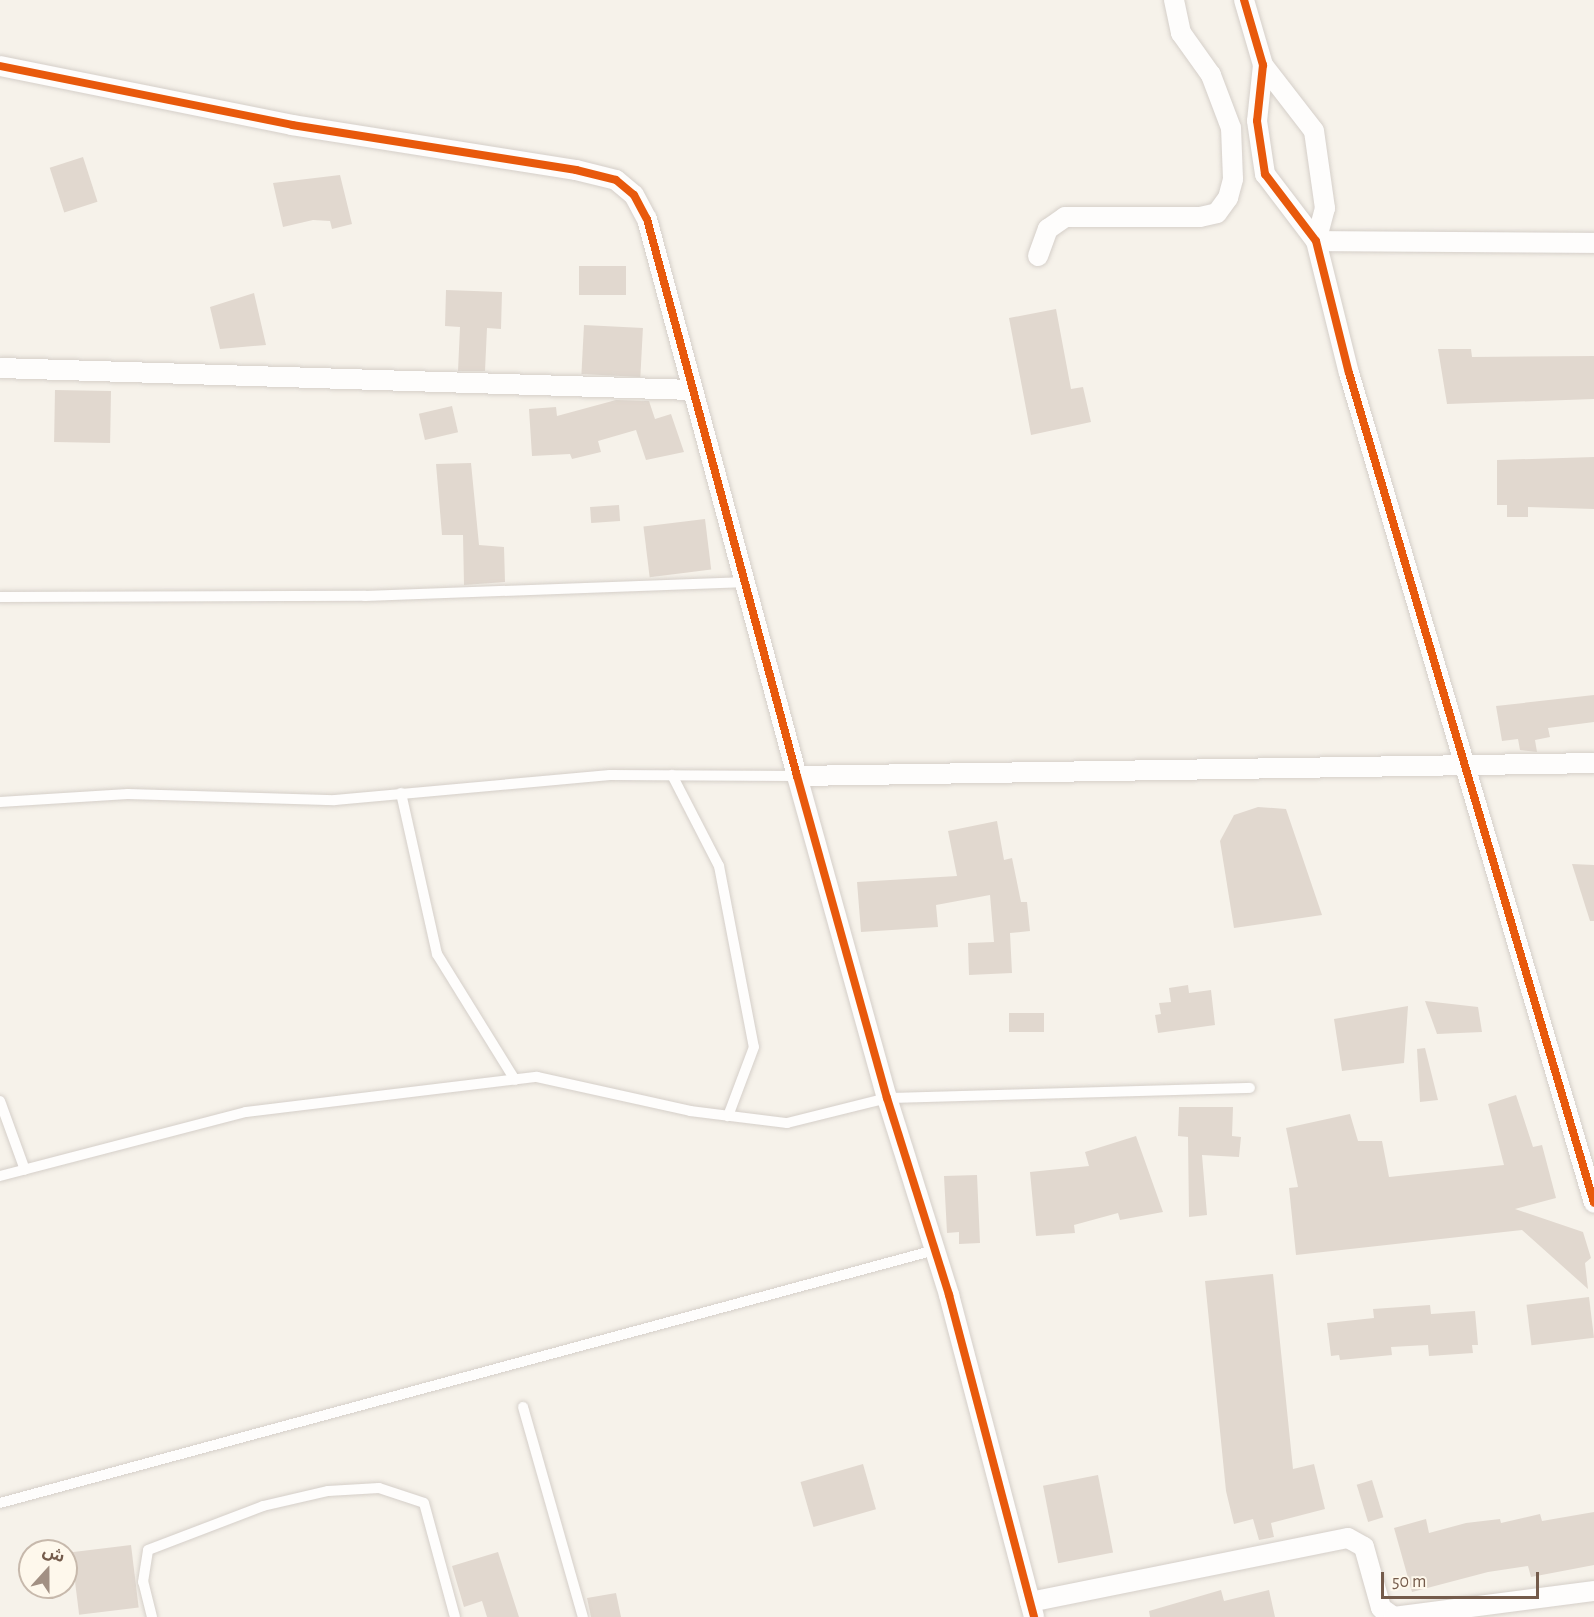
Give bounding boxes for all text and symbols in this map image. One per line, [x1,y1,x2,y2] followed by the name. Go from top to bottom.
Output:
[18,1539,78,1599] north arrow
[41,1543,67,1565] text: ش
[1384,1560,1542,1598] scale bar
[1392,1573,1426,1591] text: 50 m

